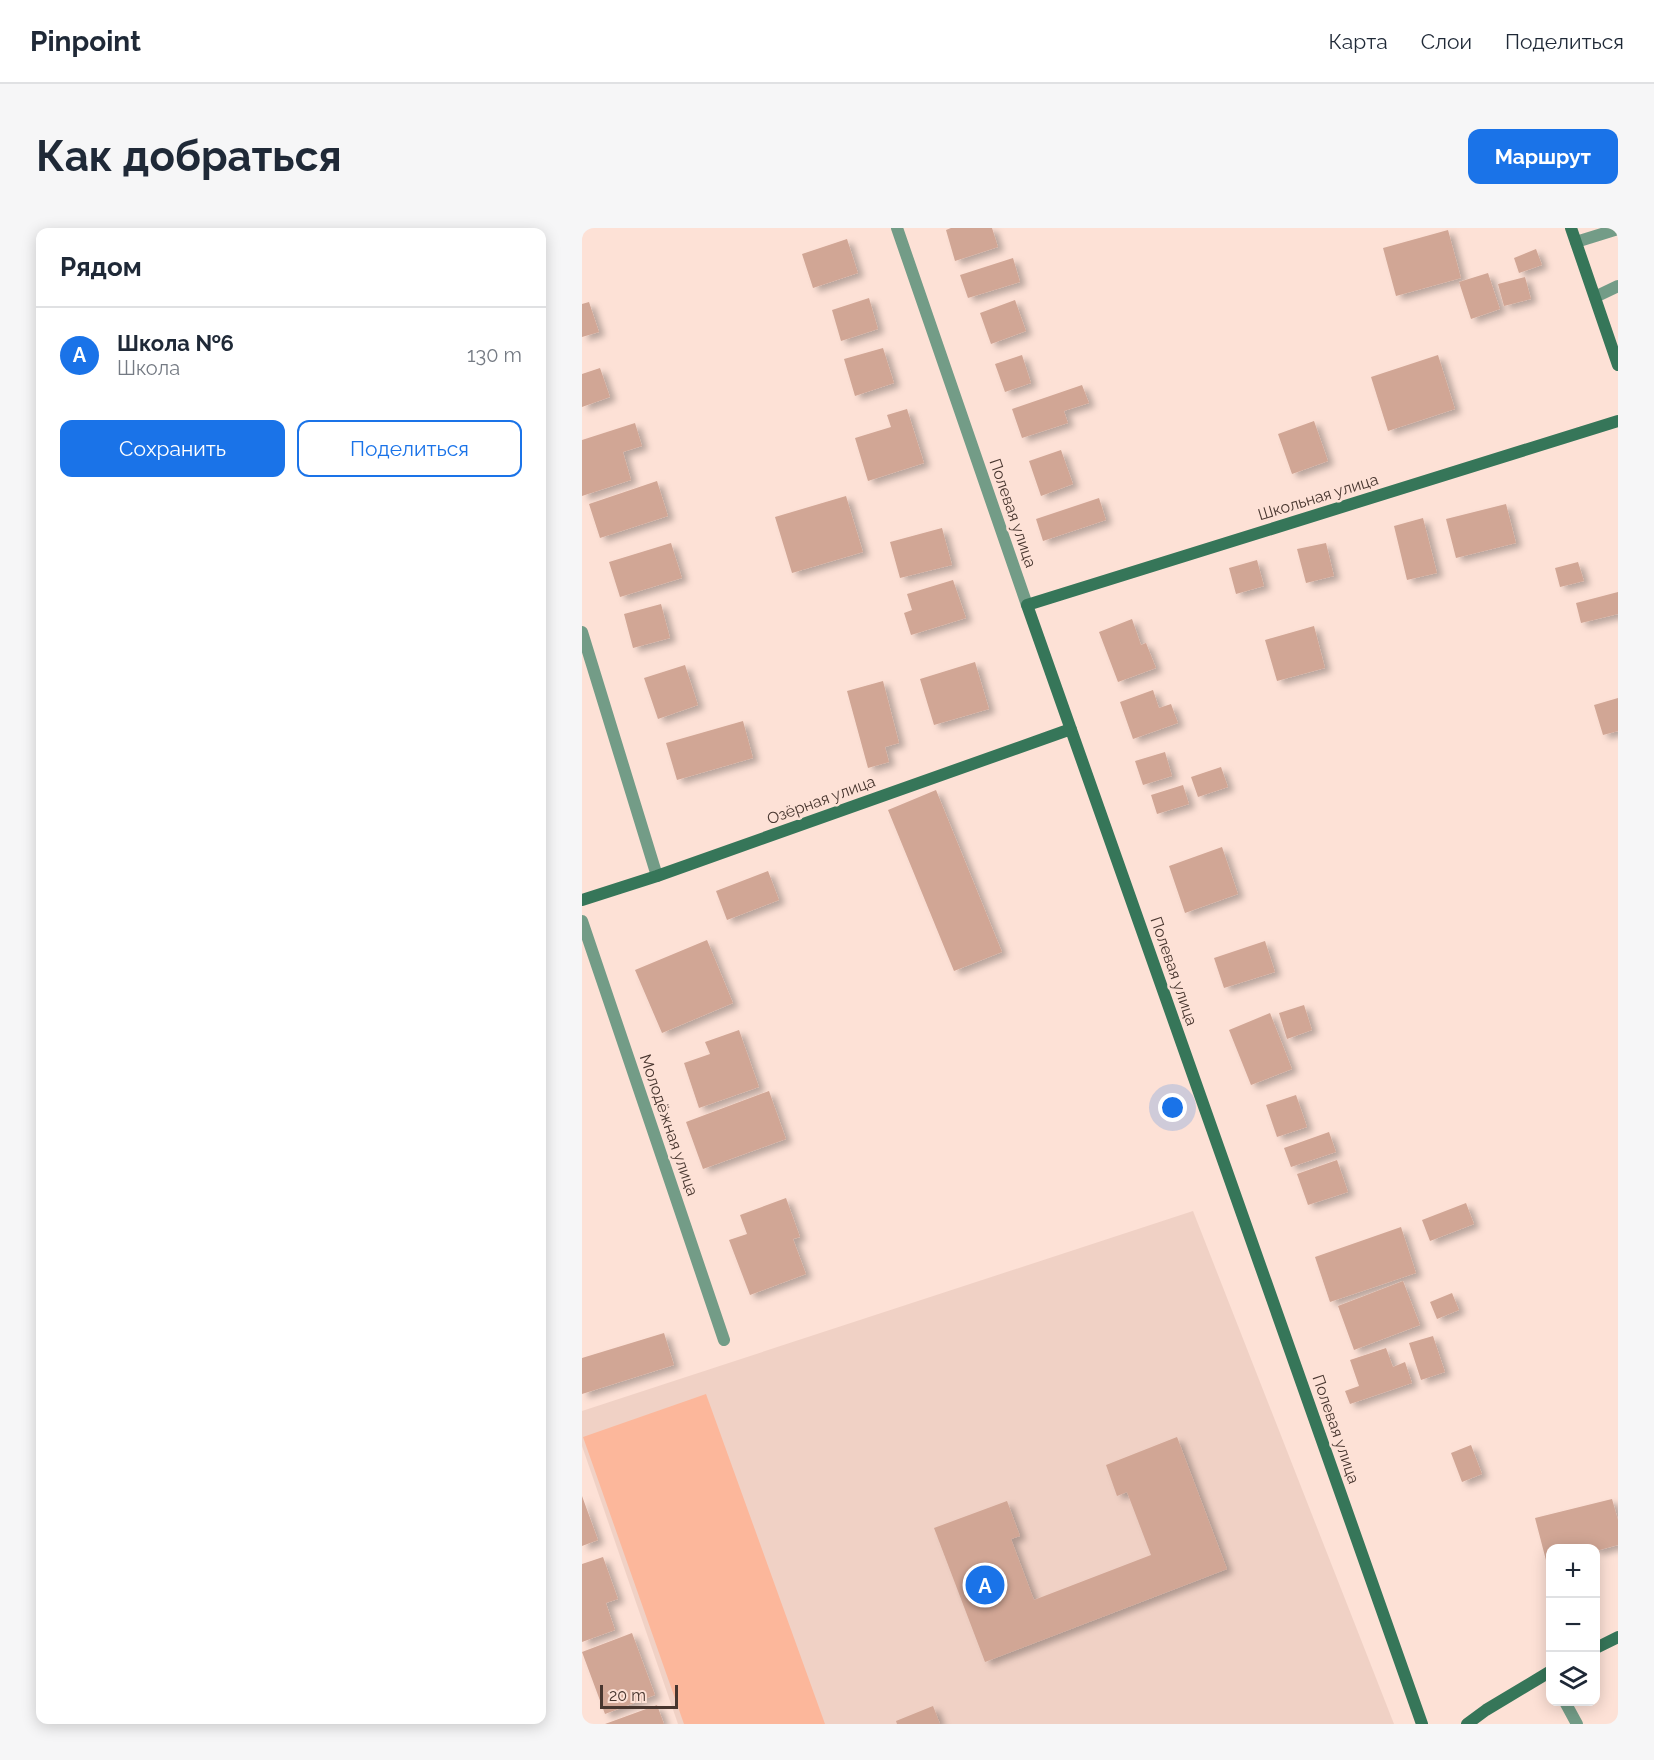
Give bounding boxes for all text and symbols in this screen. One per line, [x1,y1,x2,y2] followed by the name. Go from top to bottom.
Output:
[30,25,141,58] text: Pinpoint
[1329,29,1388,54] text: Карта
[1421,29,1472,54] text: Слои
[1505,29,1624,54] text: Поделиться
[1468,129,1618,184] button: Маршрут
[36,132,342,181] text: Как добраться
[60,252,142,282] text: Рядом
[117,330,234,356] text: Школа №6
[73,343,86,367] text: A
[467,343,522,367] text: 130 m
[117,356,180,380] text: Школа
[60,420,285,477] button: Сохранить
[297,420,522,477] button: Поделиться
[985,456,1041,570] street label: Полевая улица
[1256,470,1380,524] street label: Школьная улица
[764,772,878,828] street label: Озёрная улица
[1146,914,1202,1028] street label: Полевая улица
[636,1052,702,1198] street label: Молодёжная улица
[1158,1093,1187,1122] your location
[1308,1372,1364,1486] street label: Полевая улица
[1546,1544,1600,1706] map controls
[1546,1544,1600,1598] button: +
[966,1562,1004,1608] pin: A
[1546,1598,1600,1652] button: −
[1546,1652,1600,1706] button: layers
[600,1682,678,1710] scale bar
[609,1686,646,1705] text: 20 m

